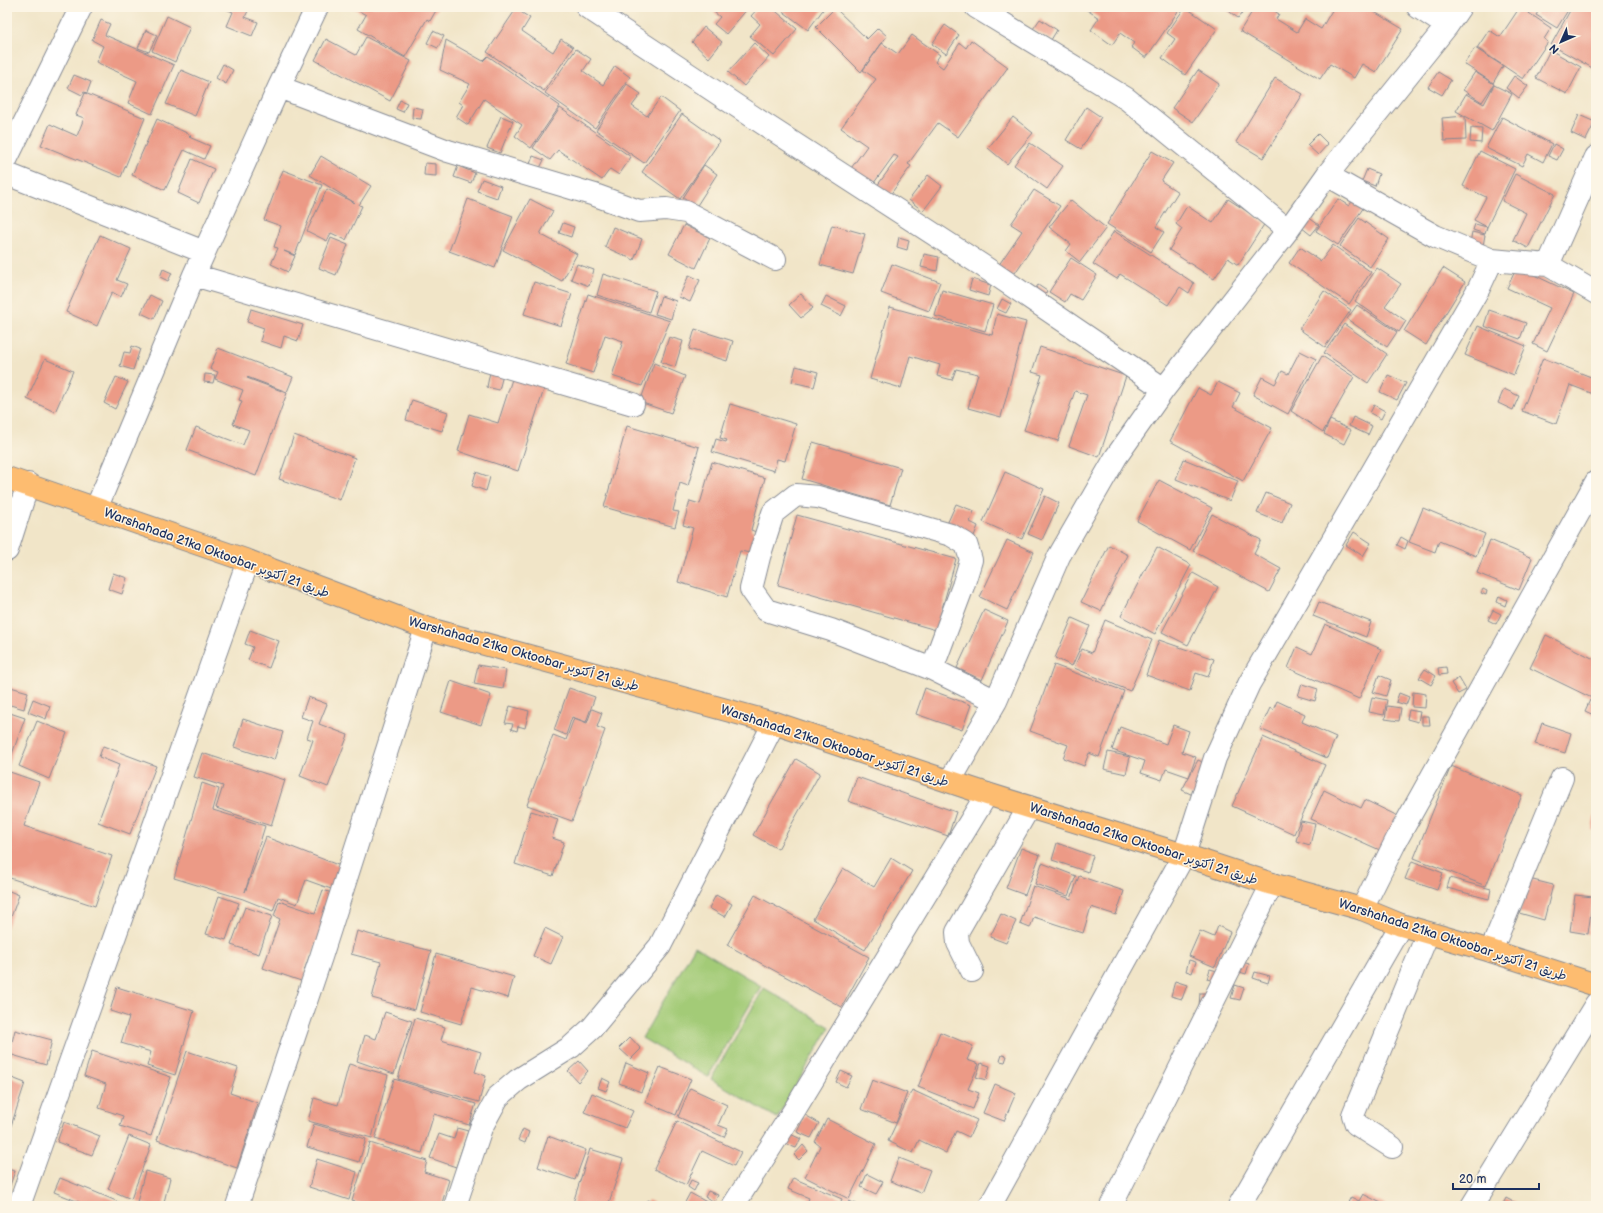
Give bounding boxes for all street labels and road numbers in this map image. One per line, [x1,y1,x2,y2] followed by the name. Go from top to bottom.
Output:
[102,505,332,601] street label: Warshahada 21ka Oktoobar طريق 21 أكتوبر
[407,613,641,695] street label: Warshahada 21ka Oktoobar طريق 21 أكتوبر
[719,701,951,790] street label: Warshahada 21ka Oktoobar طريق 21 أكتوبر
[1028,799,1260,888] street label: Warshahada 21ka Oktoobar طريق 21 أكتوبر
[1337,895,1569,984] street label: Warshahada 21ka Oktoobar طريق 21 أكتوبر

